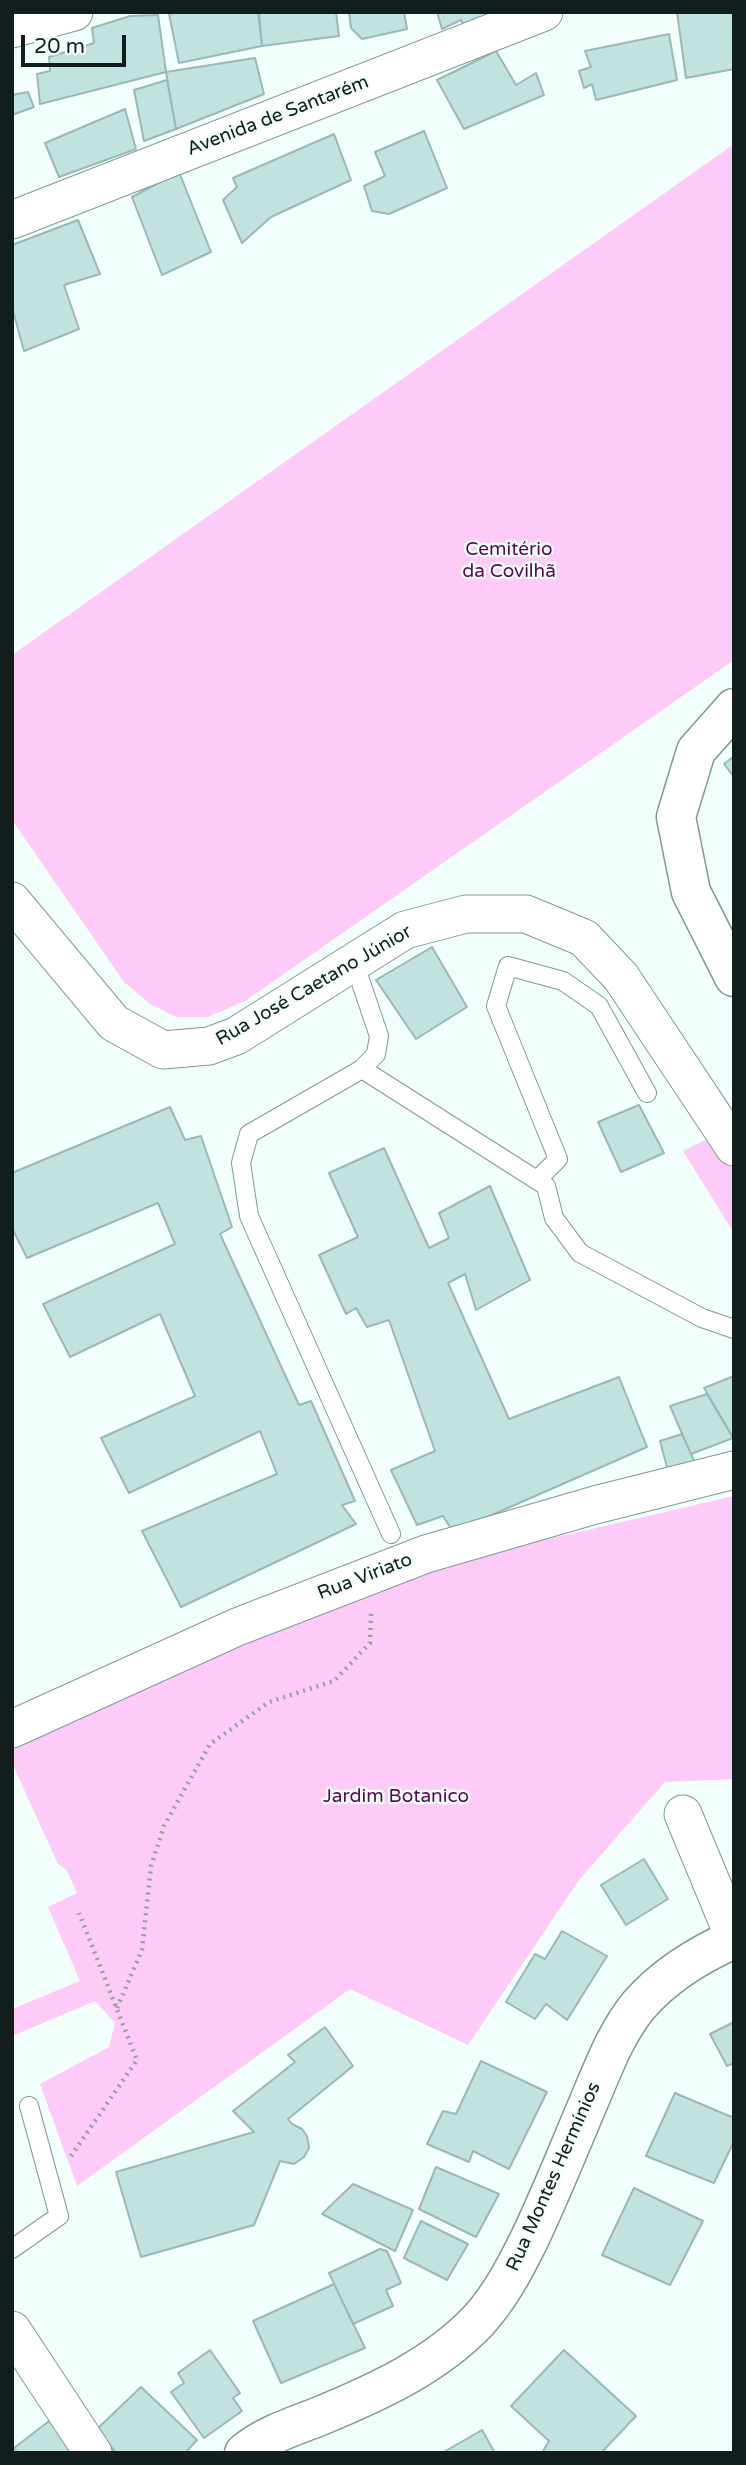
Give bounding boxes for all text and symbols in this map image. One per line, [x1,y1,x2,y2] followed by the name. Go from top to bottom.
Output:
[24,21,130,65] scale bar
[34,34,85,59] text: 20 m
[184,71,372,161] street label: Avenida de Santarém
[462,539,556,583] park label: Cemitério da Covilhã
[212,921,416,1051] street label: Rua José Caetano Júnior
[314,1549,416,1605] street label: Rua Viriato
[323,1786,469,1808] park label: Jardim Botanico
[502,2079,606,2275] street label: Rua Montes Hermínios

